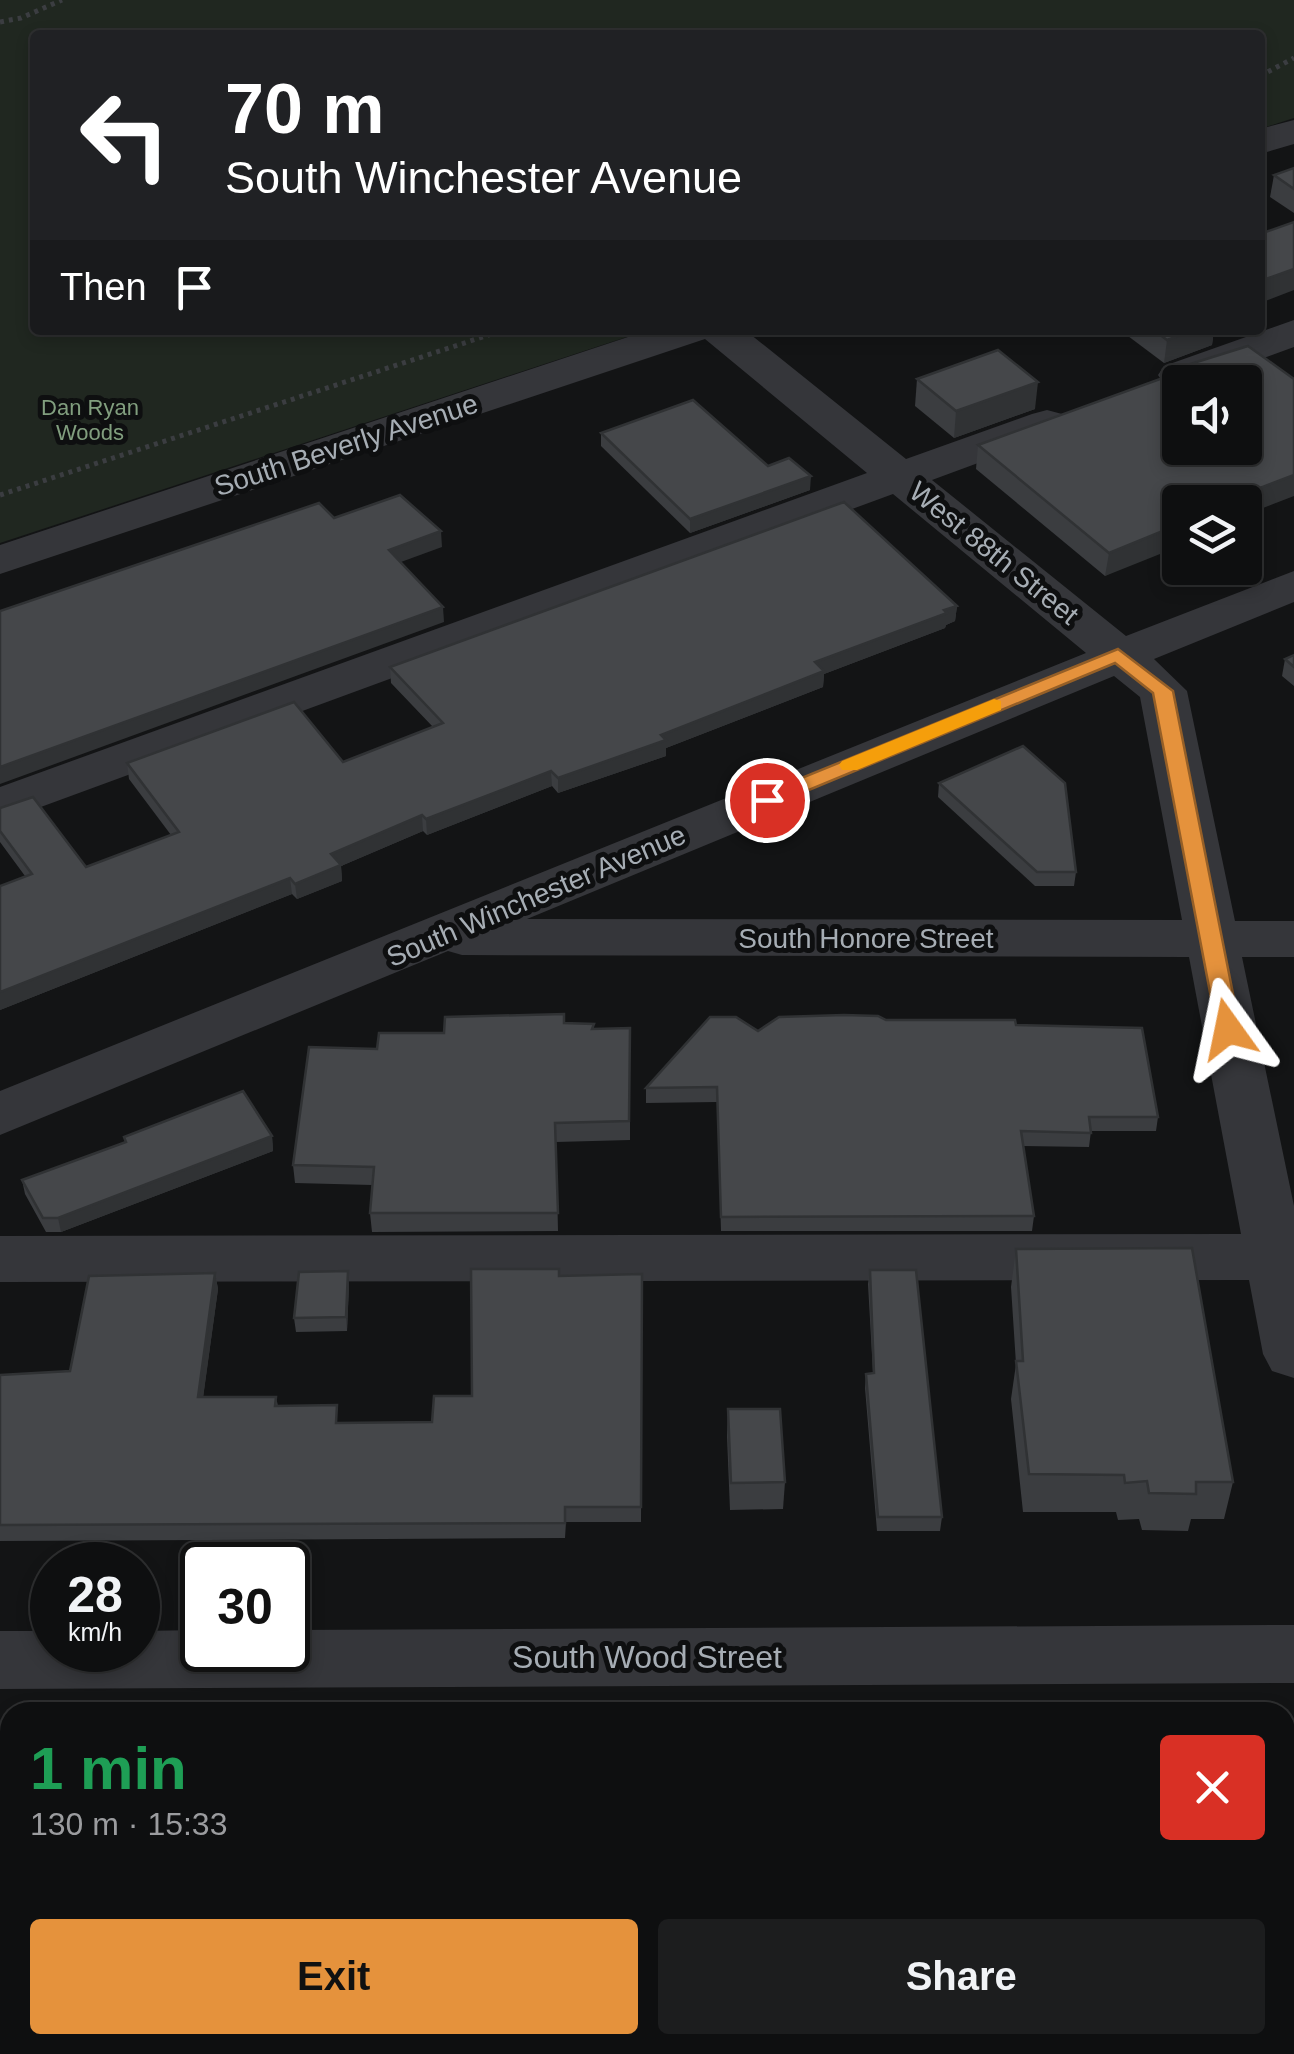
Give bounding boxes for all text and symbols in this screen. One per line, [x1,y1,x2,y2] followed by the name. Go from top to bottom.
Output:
[60,70,190,200] icon: left
[225,70,385,148] text: 70 m
[225,152,742,203] text: South Winchester Avenue
[167,260,222,315] icon: arrive
[60,266,147,308] text: Then
[1162,365,1262,585] map controls
[1162,365,1262,465] button: sound
[210,388,482,502] street label: South Beverly Avenue
[41,395,139,445] park label: Dan Ryan Woods
[903,475,1085,631] street label: West 88th Street
[1162,485,1262,585] button: layers
[725,758,810,843] pin
[740,773,795,828] icon: arrive
[382,819,690,973] street label: South Winchester Avenue
[738,923,994,954] street label: South Honore Street
[1176,977,1280,1081] position arrow
[180,1542,310,1672] speed limit sign: 30
[67,1567,123,1623] text: 28
[68,1618,122,1646] text: km/h
[512,1639,782,1675] street label: South Wood Street
[30,1735,187,1802] text: 1 min
[1160,1735,1265,1840] button: close
[30,1806,227,1842] text: 130 m · 15:33
[30,1919,638,2034] button: Exit
[658,1919,1265,2034] button: Share

